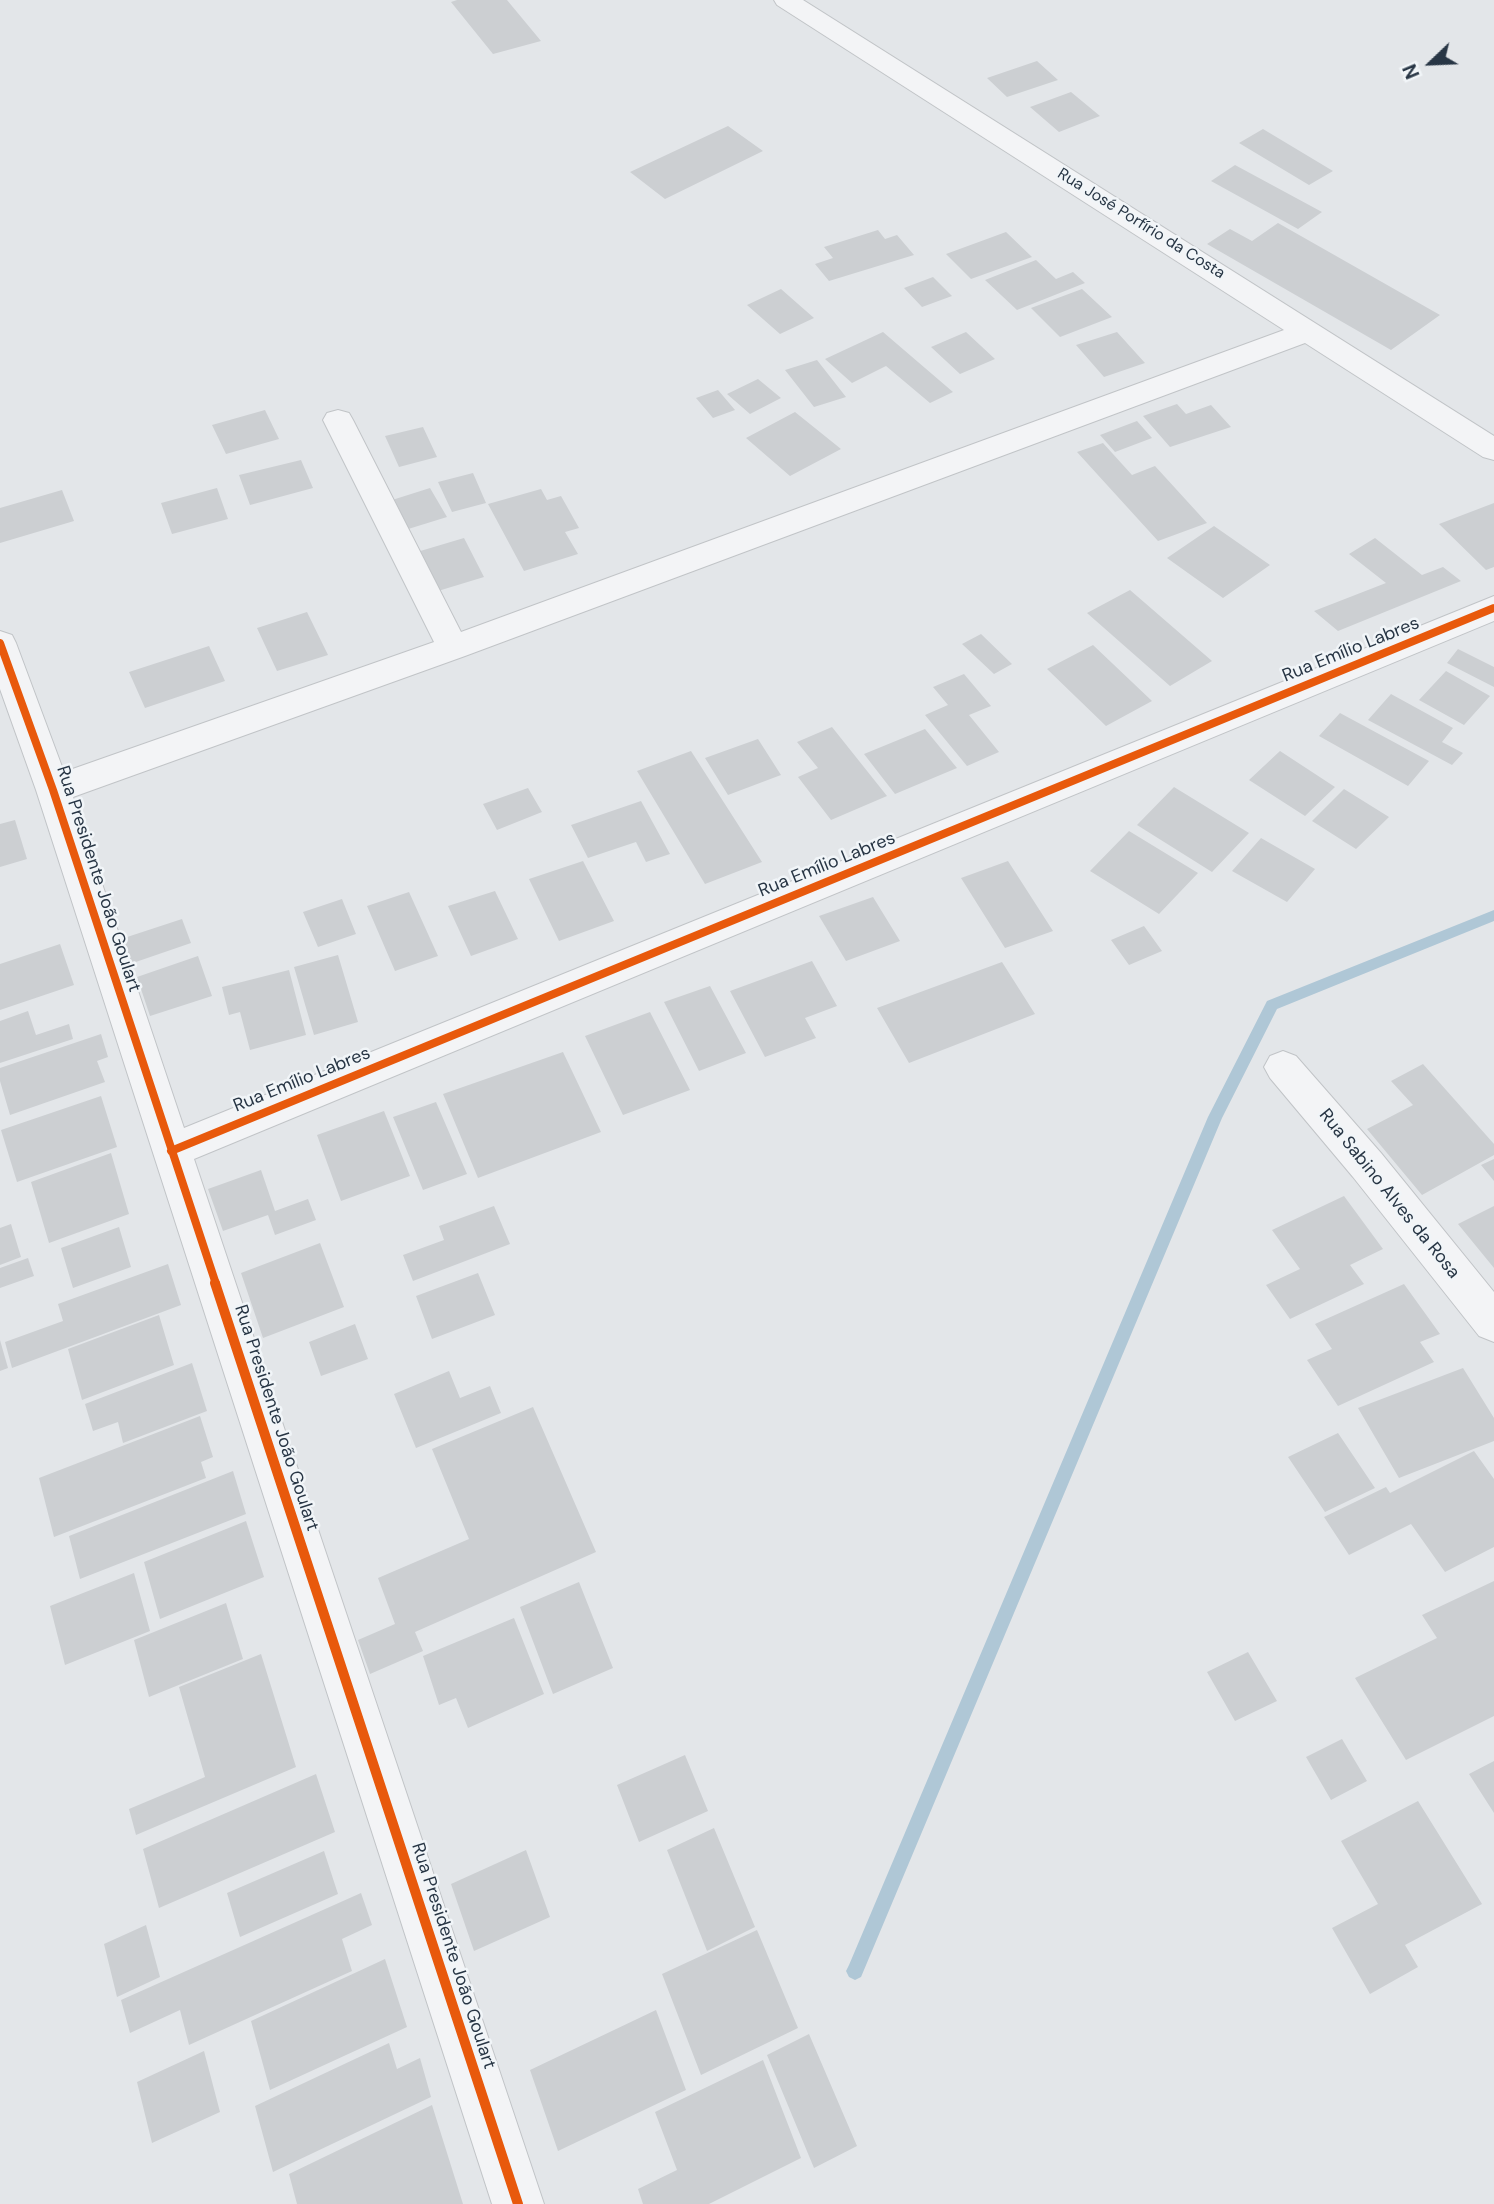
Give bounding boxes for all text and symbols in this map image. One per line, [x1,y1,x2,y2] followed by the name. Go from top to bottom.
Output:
[1396,28,1466,98] north arrow
[1397,60,1425,83] text: N
[1054,164,1228,284] street label: Rua José Porfírio da Costa
[1279,613,1423,687] street label: Rua Emílio Labres
[51,763,145,995] street label: Rua Presidente João Goulart
[755,828,899,902] street label: Rua Emílio Labres
[230,1043,374,1117] street label: Rua Emílio Labres
[1314,1105,1464,1283] street label: Rua Sabino Alves da Rosa
[229,1302,323,1534] street label: Rua Presidente João Goulart
[406,1840,500,2072] street label: Rua Presidente João Goulart

